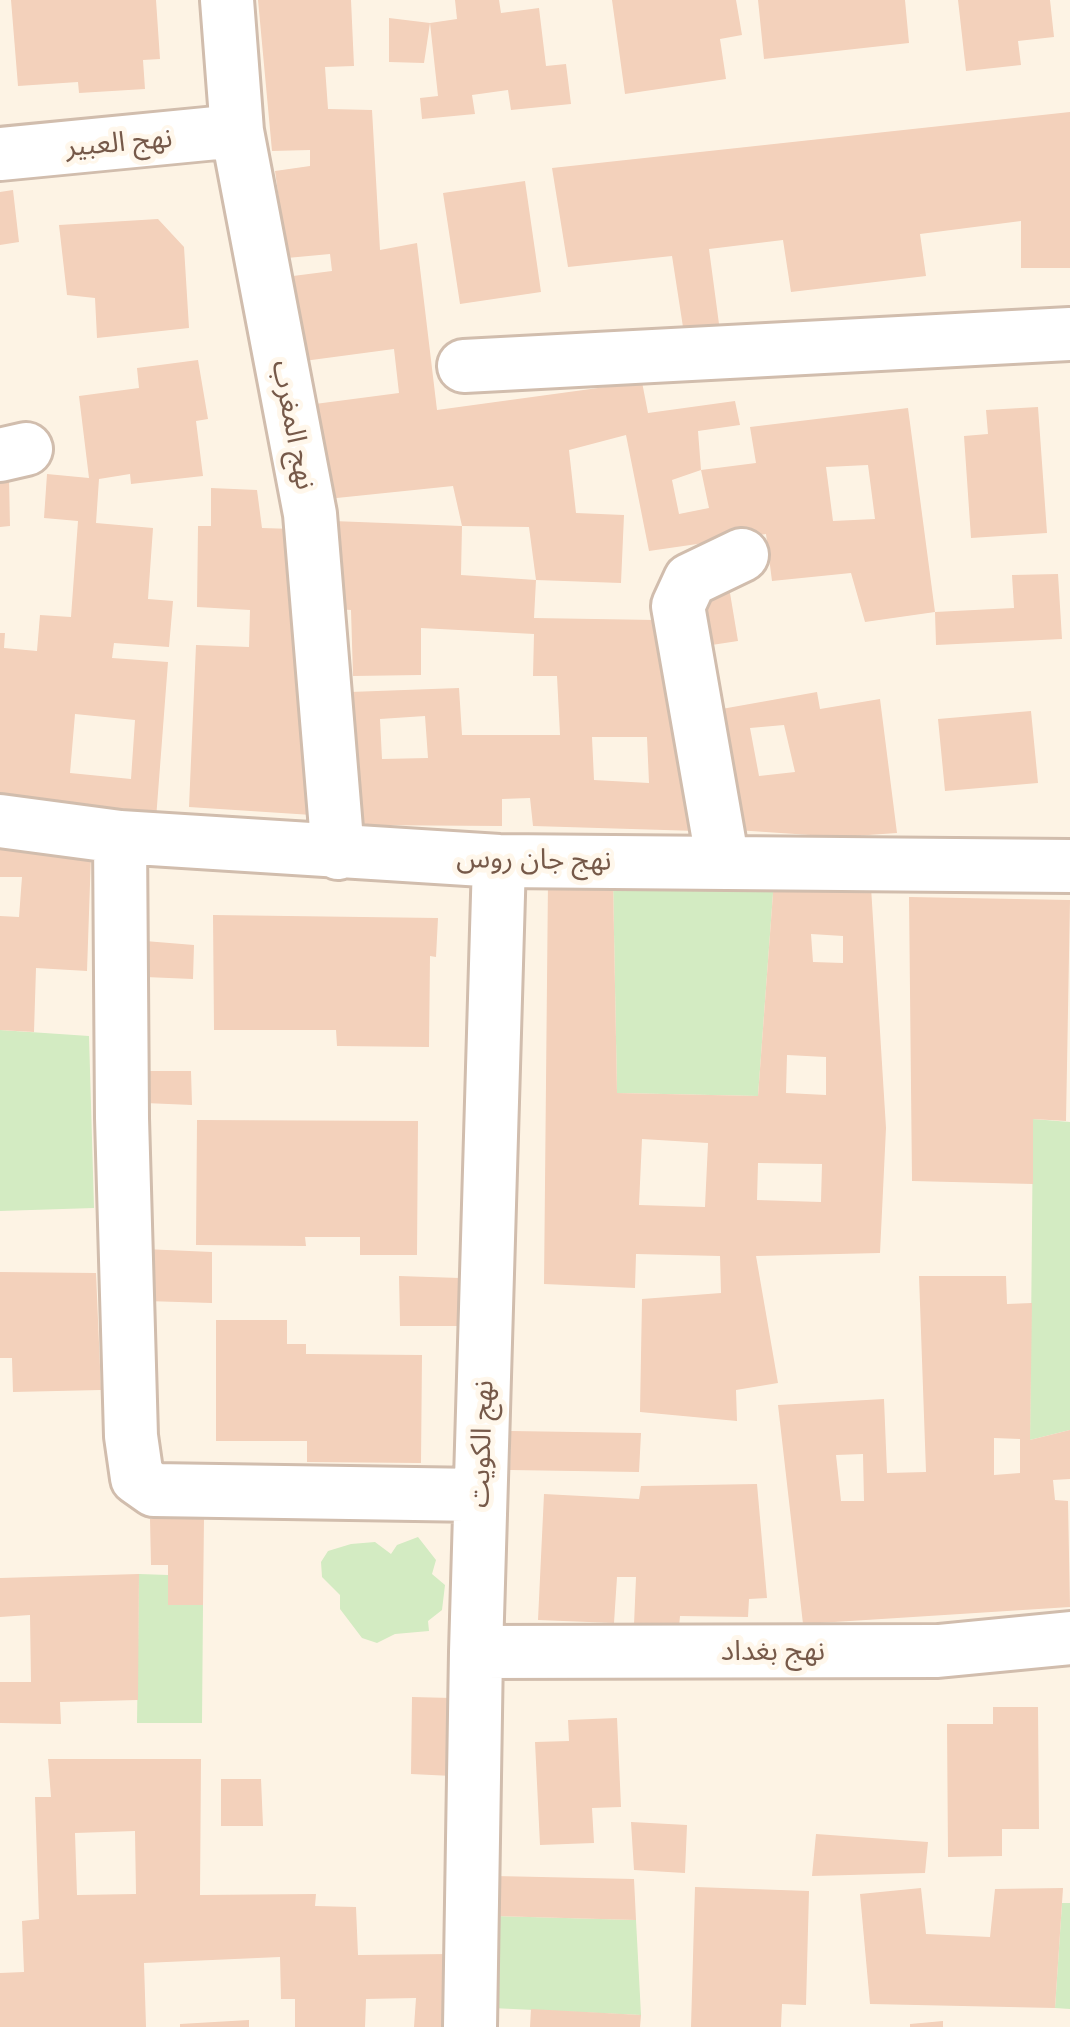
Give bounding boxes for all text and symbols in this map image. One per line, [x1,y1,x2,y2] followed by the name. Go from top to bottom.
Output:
[64,122,174,164] street label: نهج العبير
[264,358,322,492] street label: نهج المغرب
[456,842,612,878] street label: نهج جان روس
[463,1380,501,1508] street label: نهج الكويت
[721,1635,825,1669] street label: نهج بغداد

